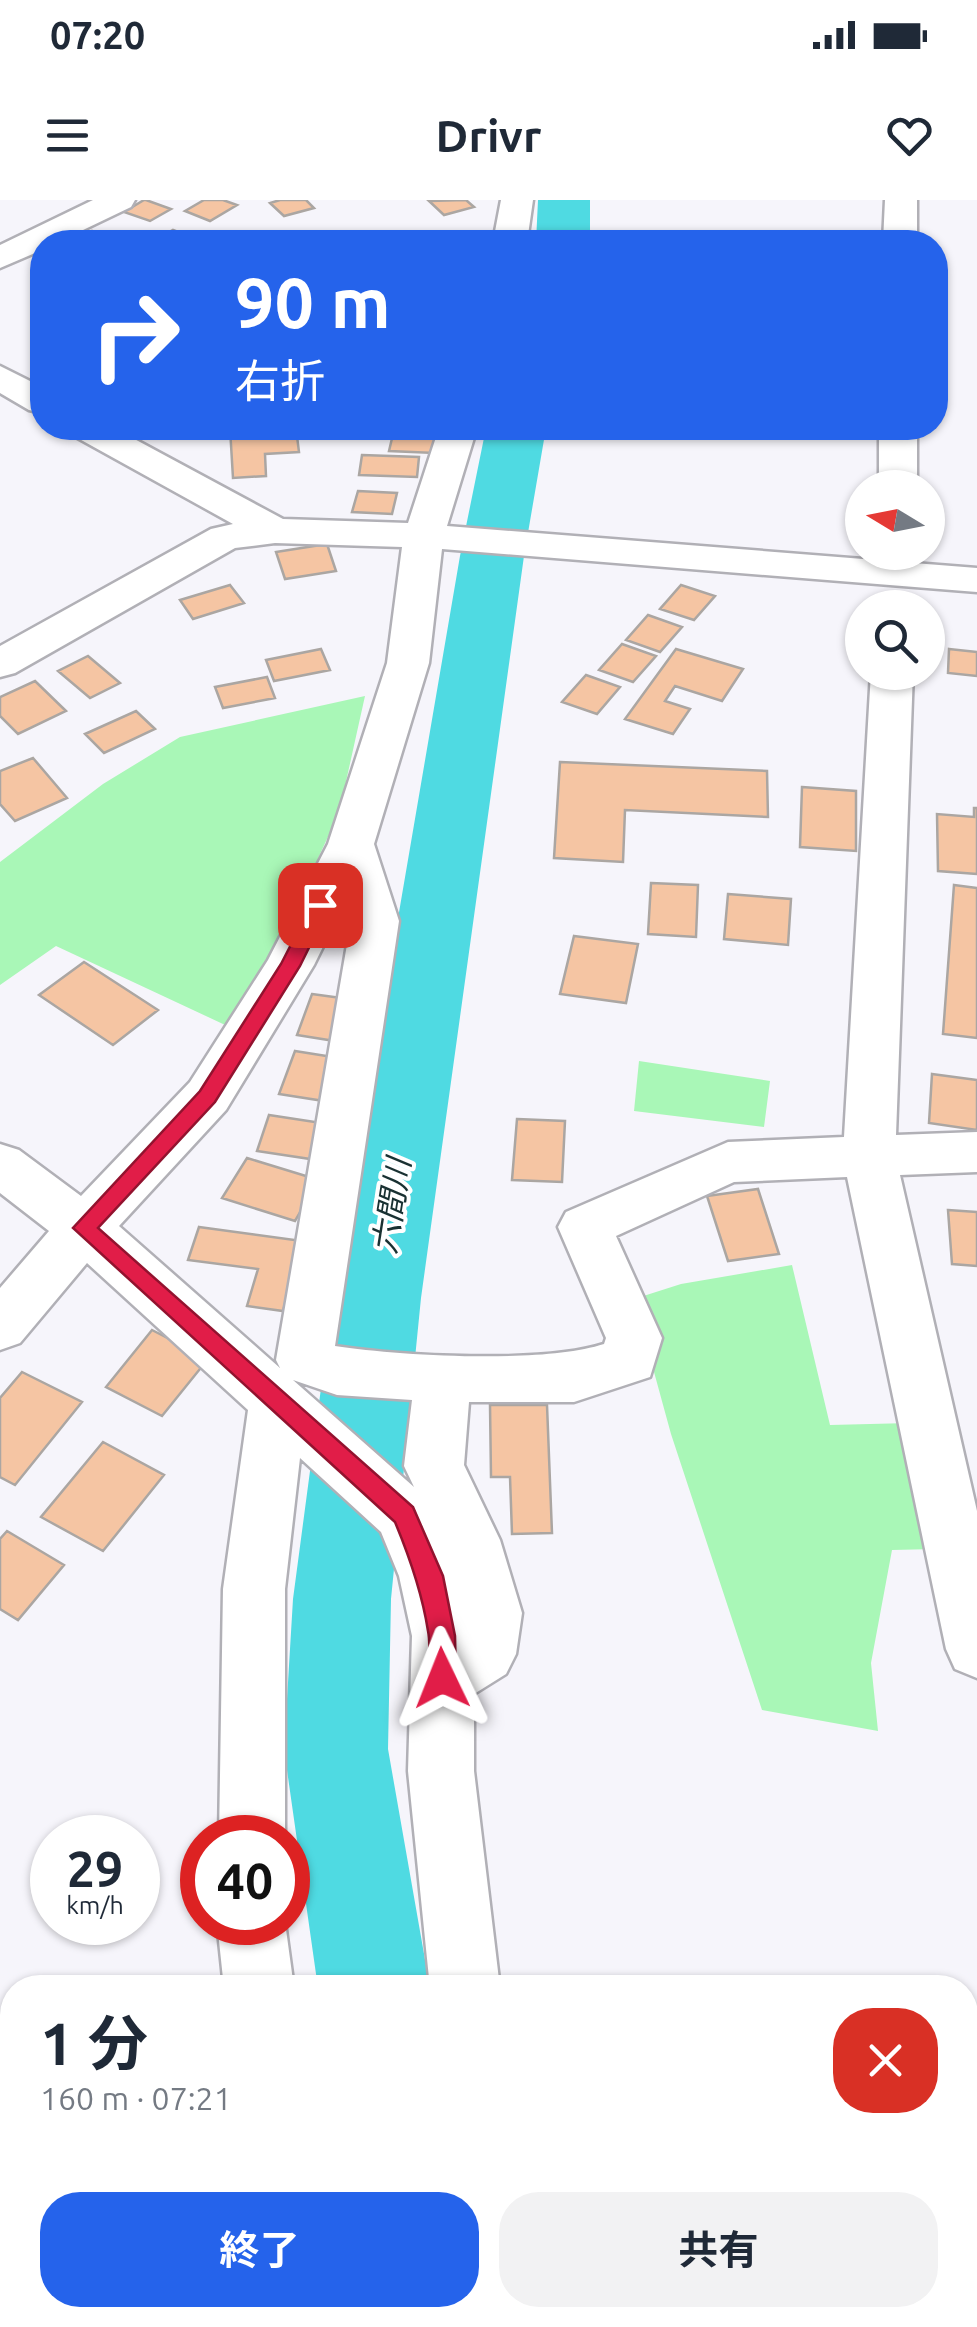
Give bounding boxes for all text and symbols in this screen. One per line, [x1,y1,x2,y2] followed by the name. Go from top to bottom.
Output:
[50,14,145,56] text: 07:20
[40,108,95,163] icon: menu
[882,108,937,163] icon: heart
[436,110,541,161] text: Drivr
[235,263,391,341] text: 90 m
[70,270,200,400] icon: right
[235,355,325,406] text: 右折
[845,470,945,570] north arrow
[845,470,945,690] map controls
[845,590,945,690] button: search
[278,863,363,948] pin
[293,878,348,933] icon: arrive
[366,1153,417,1256] water label: 六間川
[390,1626,494,1730] position arrow
[180,1815,310,1945] speed limit sign: 40
[67,1840,123,1896] text: 29
[66,1891,124,1919] text: km/h
[833,2008,938,2113] button: close
[40,2009,148,2076] text: 1 分
[40,2080,232,2116] text: 160 m · 07:21
[40,2192,479,2307] button: 終了
[499,2192,938,2307] button: 共有

